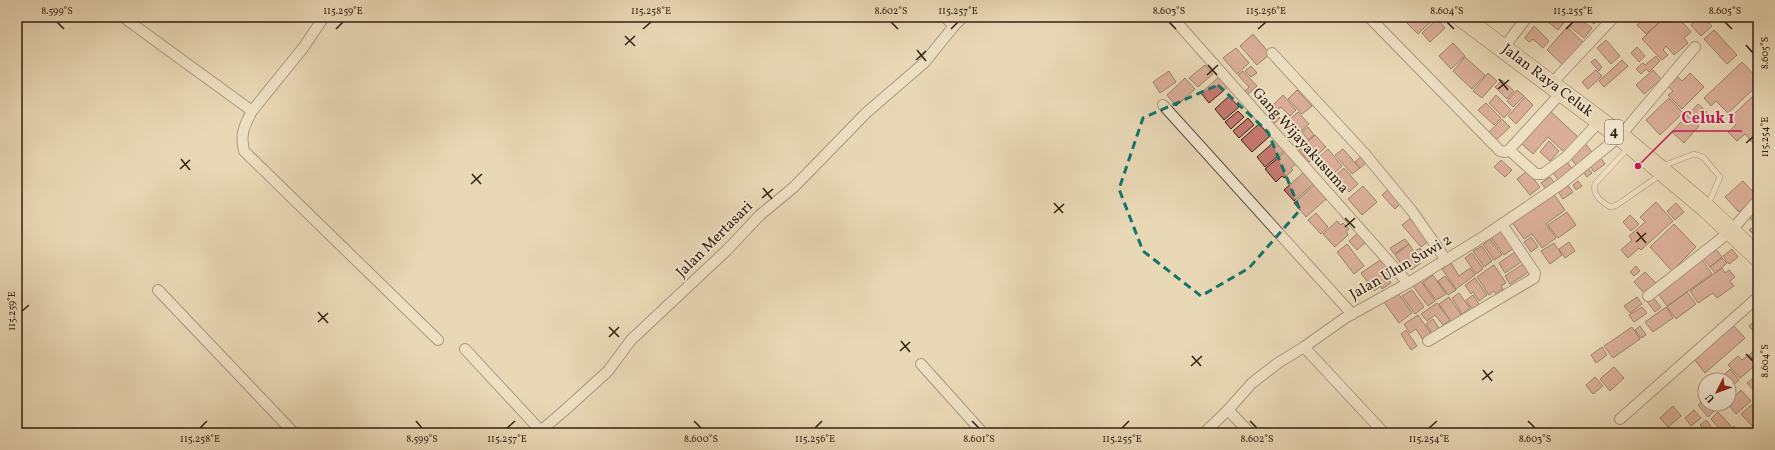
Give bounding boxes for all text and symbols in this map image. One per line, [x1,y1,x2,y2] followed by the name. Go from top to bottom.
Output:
[41,4,73,18] text: 8.599°S
[323,4,363,18] text: 115.259°E
[631,4,671,18] text: 115.258°E
[874,4,908,18] text: 8.602°S
[938,4,978,18] text: 115.257°E
[1153,4,1185,18] text: 8.603°S
[1246,4,1286,18] text: 115.256°E
[1430,4,1464,18] text: 8.604°S
[1553,4,1593,18] text: 115.255°E
[1709,4,1741,18] text: 8.605°S
[1758,37,1772,69] text: 8.605°S
[1497,39,1597,123] street label: Jalan Raya Celuk
[1247,84,1353,198] street label: Gang Wijayakusuma
[1673,103,1742,131] callout: Celuk 1
[1682,108,1735,130] text: Celuk 1
[1758,117,1772,157] text: 115.254°E
[1605,120,1623,144] road number: 4
[672,197,758,283] street label: Jalan Mertasari
[1346,230,1456,306] street label: Jalan Ulun Suwi 2
[5,291,19,331] text: 115.259°E
[1758,344,1772,378] text: 8.604°S
[1697,372,1737,412] north arrow
[1702,390,1719,406] text: U
[180,432,220,446] text: 115.258°E
[406,432,438,446] text: 8.599°S
[487,432,527,446] text: 115.257°E
[684,432,718,446] text: 8.600°S
[795,432,835,446] text: 115.256°E
[963,432,995,446] text: 8.601°S
[1102,432,1142,446] text: 115.255°E
[1240,432,1274,446] text: 8.602°S
[1409,432,1449,446] text: 115.254°E
[1519,432,1551,446] text: 8.603°S

